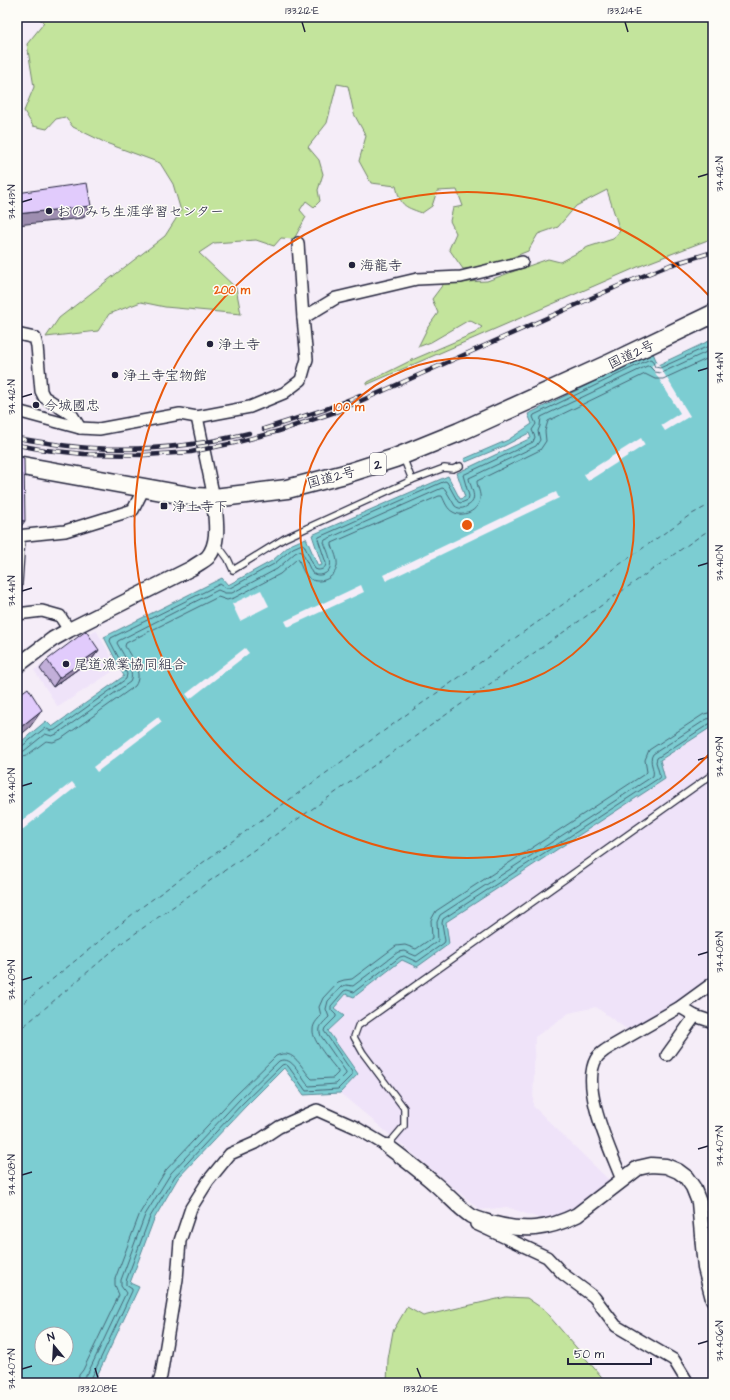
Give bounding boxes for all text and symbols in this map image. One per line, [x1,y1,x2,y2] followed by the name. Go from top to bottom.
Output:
[285,4,319,18] text: 133.212°E
[608,4,642,18] text: 133.214°E
[713,156,727,192] text: 34.412°N
[5,185,19,219] text: 34.413°N
[57,202,224,222] place label: おのみち生涯学習センター
[44,206,54,216] marker: おのみち生涯学習センター
[360,256,402,276] place label: 海龍寺
[347,260,357,270] marker: 海龍寺
[213,282,251,299] text: 200 m
[218,335,260,355] place label: 浄土寺
[605,335,658,375] street label: 国道2号
[205,339,215,349] marker: 浄土寺
[713,352,727,384] text: 34.411°N
[123,366,207,386] place label: 浄土寺宝物館
[110,370,120,380] marker: 浄土寺宝物館
[5,379,19,415] text: 34.412°N
[44,396,100,416] place label: 今城國忠
[334,399,365,416] text: 100 m
[31,400,41,410] marker: 今城國忠
[370,453,386,475] road number: 2
[305,462,358,494] street label: 国道2号
[172,497,228,517] place label: 浄土寺下
[159,501,169,511] marker: 浄土寺下
[460,518,474,532] centre of rings
[713,545,727,581] text: 34.410°N
[5,575,19,607] text: 34.411°N
[74,655,186,675] place label: 尾道漁業協同組合
[61,659,71,669] marker: 尾道漁業協同組合
[713,737,727,777] text: 34.409°N
[5,768,19,804] text: 34.410°N
[713,931,727,973] text: 34.408°N
[5,960,19,1000] text: 34.409°N
[713,1125,727,1167] text: 34.407°N
[5,1154,19,1196] text: 34.408°N
[713,1320,727,1362] text: 34.406°N
[34,1326,74,1366] north arrow
[45,1329,57,1345] text: N
[568,1340,651,1366] scale bar
[574,1346,605,1363] text: 50 m
[5,1348,19,1390] text: 34.407°N
[78,1382,118,1396] text: 133.208°E
[404,1382,438,1396] text: 133.210°E

